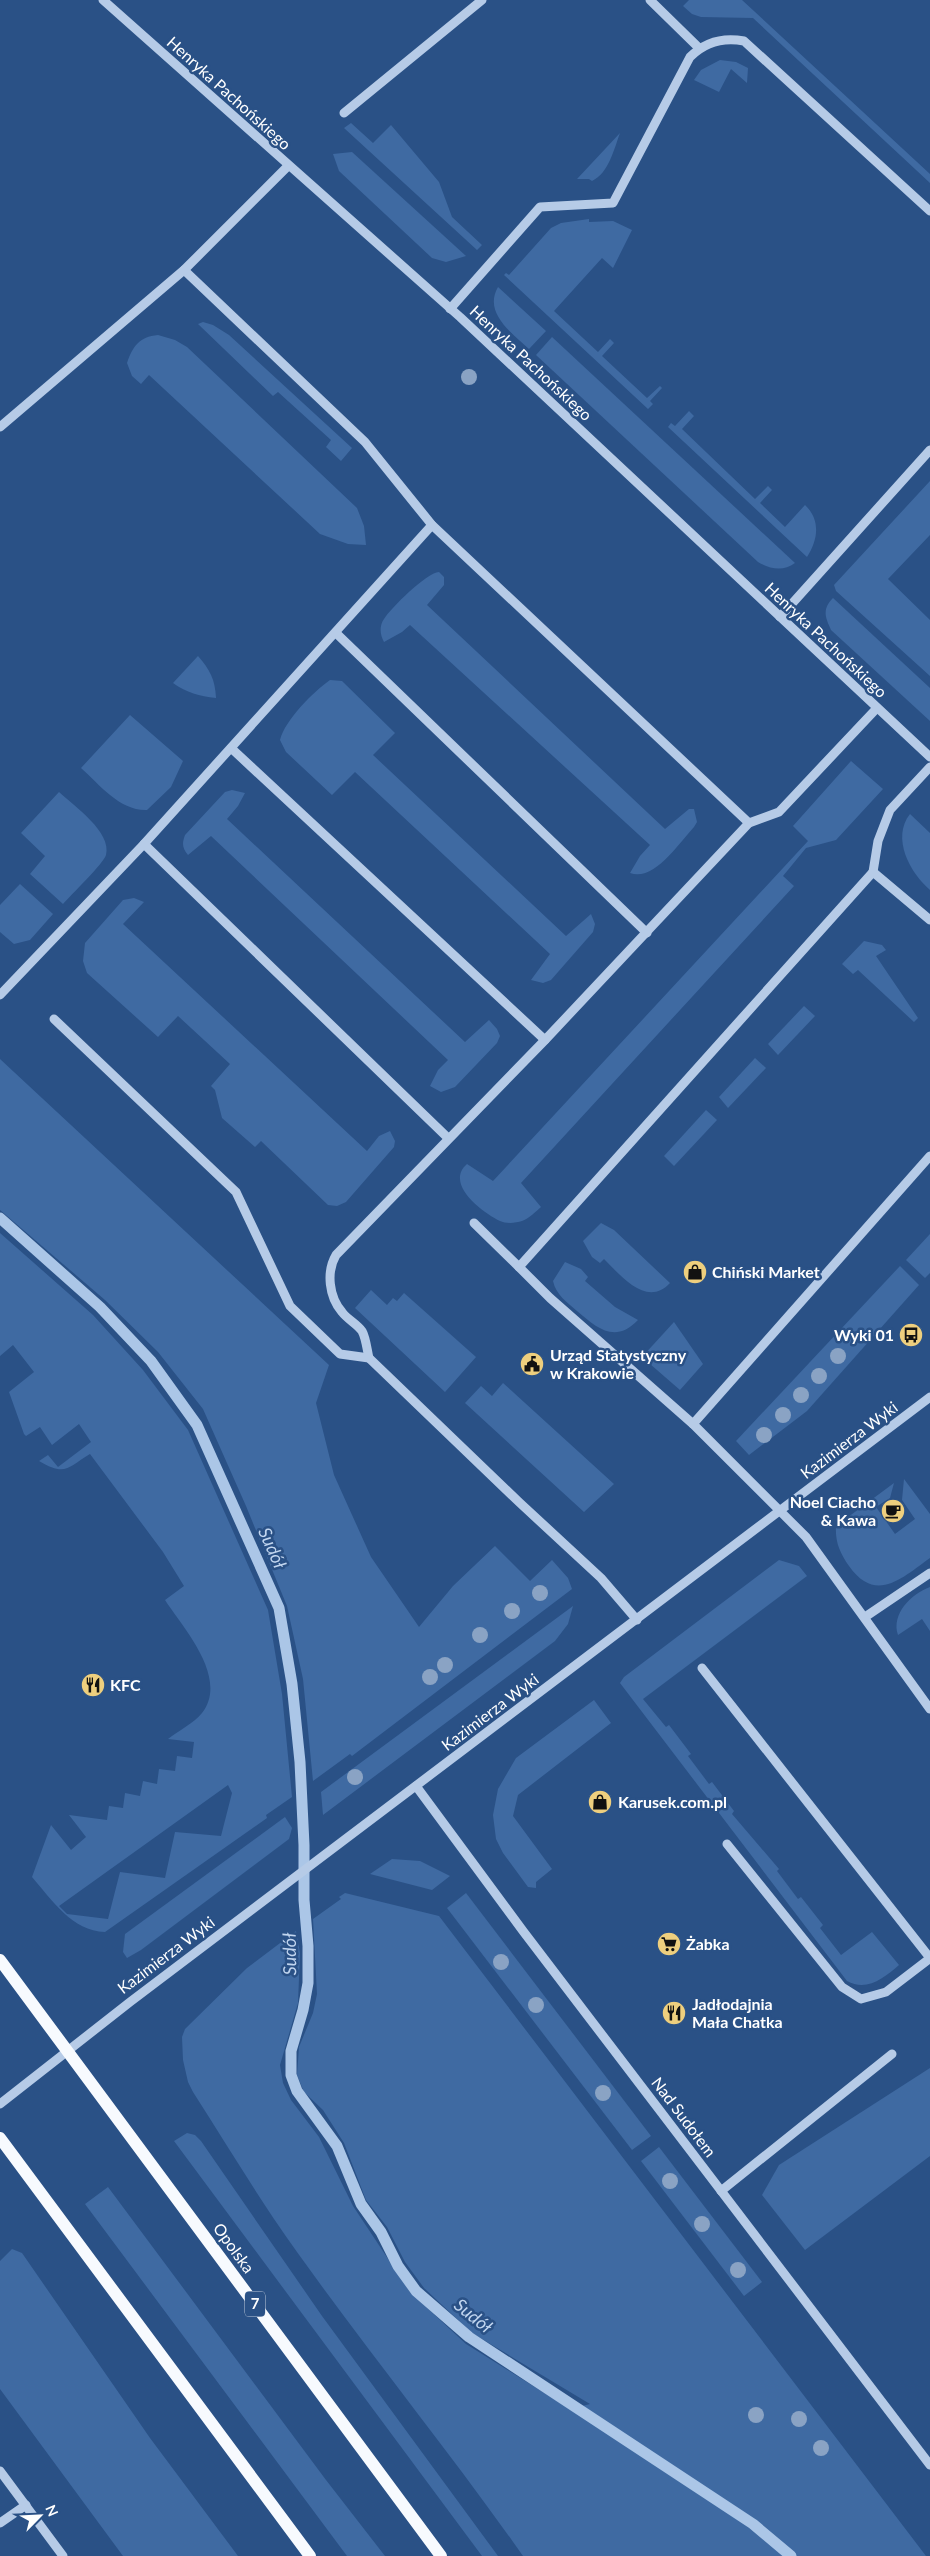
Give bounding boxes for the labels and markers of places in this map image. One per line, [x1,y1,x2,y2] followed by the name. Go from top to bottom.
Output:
[682,1259,708,1285] shop icon: Chiński Market
[712,1262,820,1281] place label: Chiński Market
[898,1322,924,1348] bus stop icon: Wyki 01
[834,1325,894,1344] place label: Wyki 01
[550,1345,687,1382] place label: Urząd Statystyczny w Krakowie
[519,1351,545,1377] public building icon: Urząd Statystyczny w Krakowie
[790,1492,876,1529] place label: Noel Ciacho & Kawa
[880,1498,906,1524] cafe icon: Noel Ciacho & Kawa
[80,1672,106,1698] restaurant icon: KFC
[110,1675,141,1694] place label: KFC
[587,1789,613,1815] shop icon: Karusek.com.pl
[618,1792,727,1811] place label: Karusek.com.pl
[656,1931,682,1957] supermarket icon: Żabka
[686,1934,730,1953] place label: Żabka
[692,1994,783,2031] place label: Jadłodajnia Mała Chatka
[661,2000,687,2026] restaurant icon: Jadłodajnia Mała Chatka

